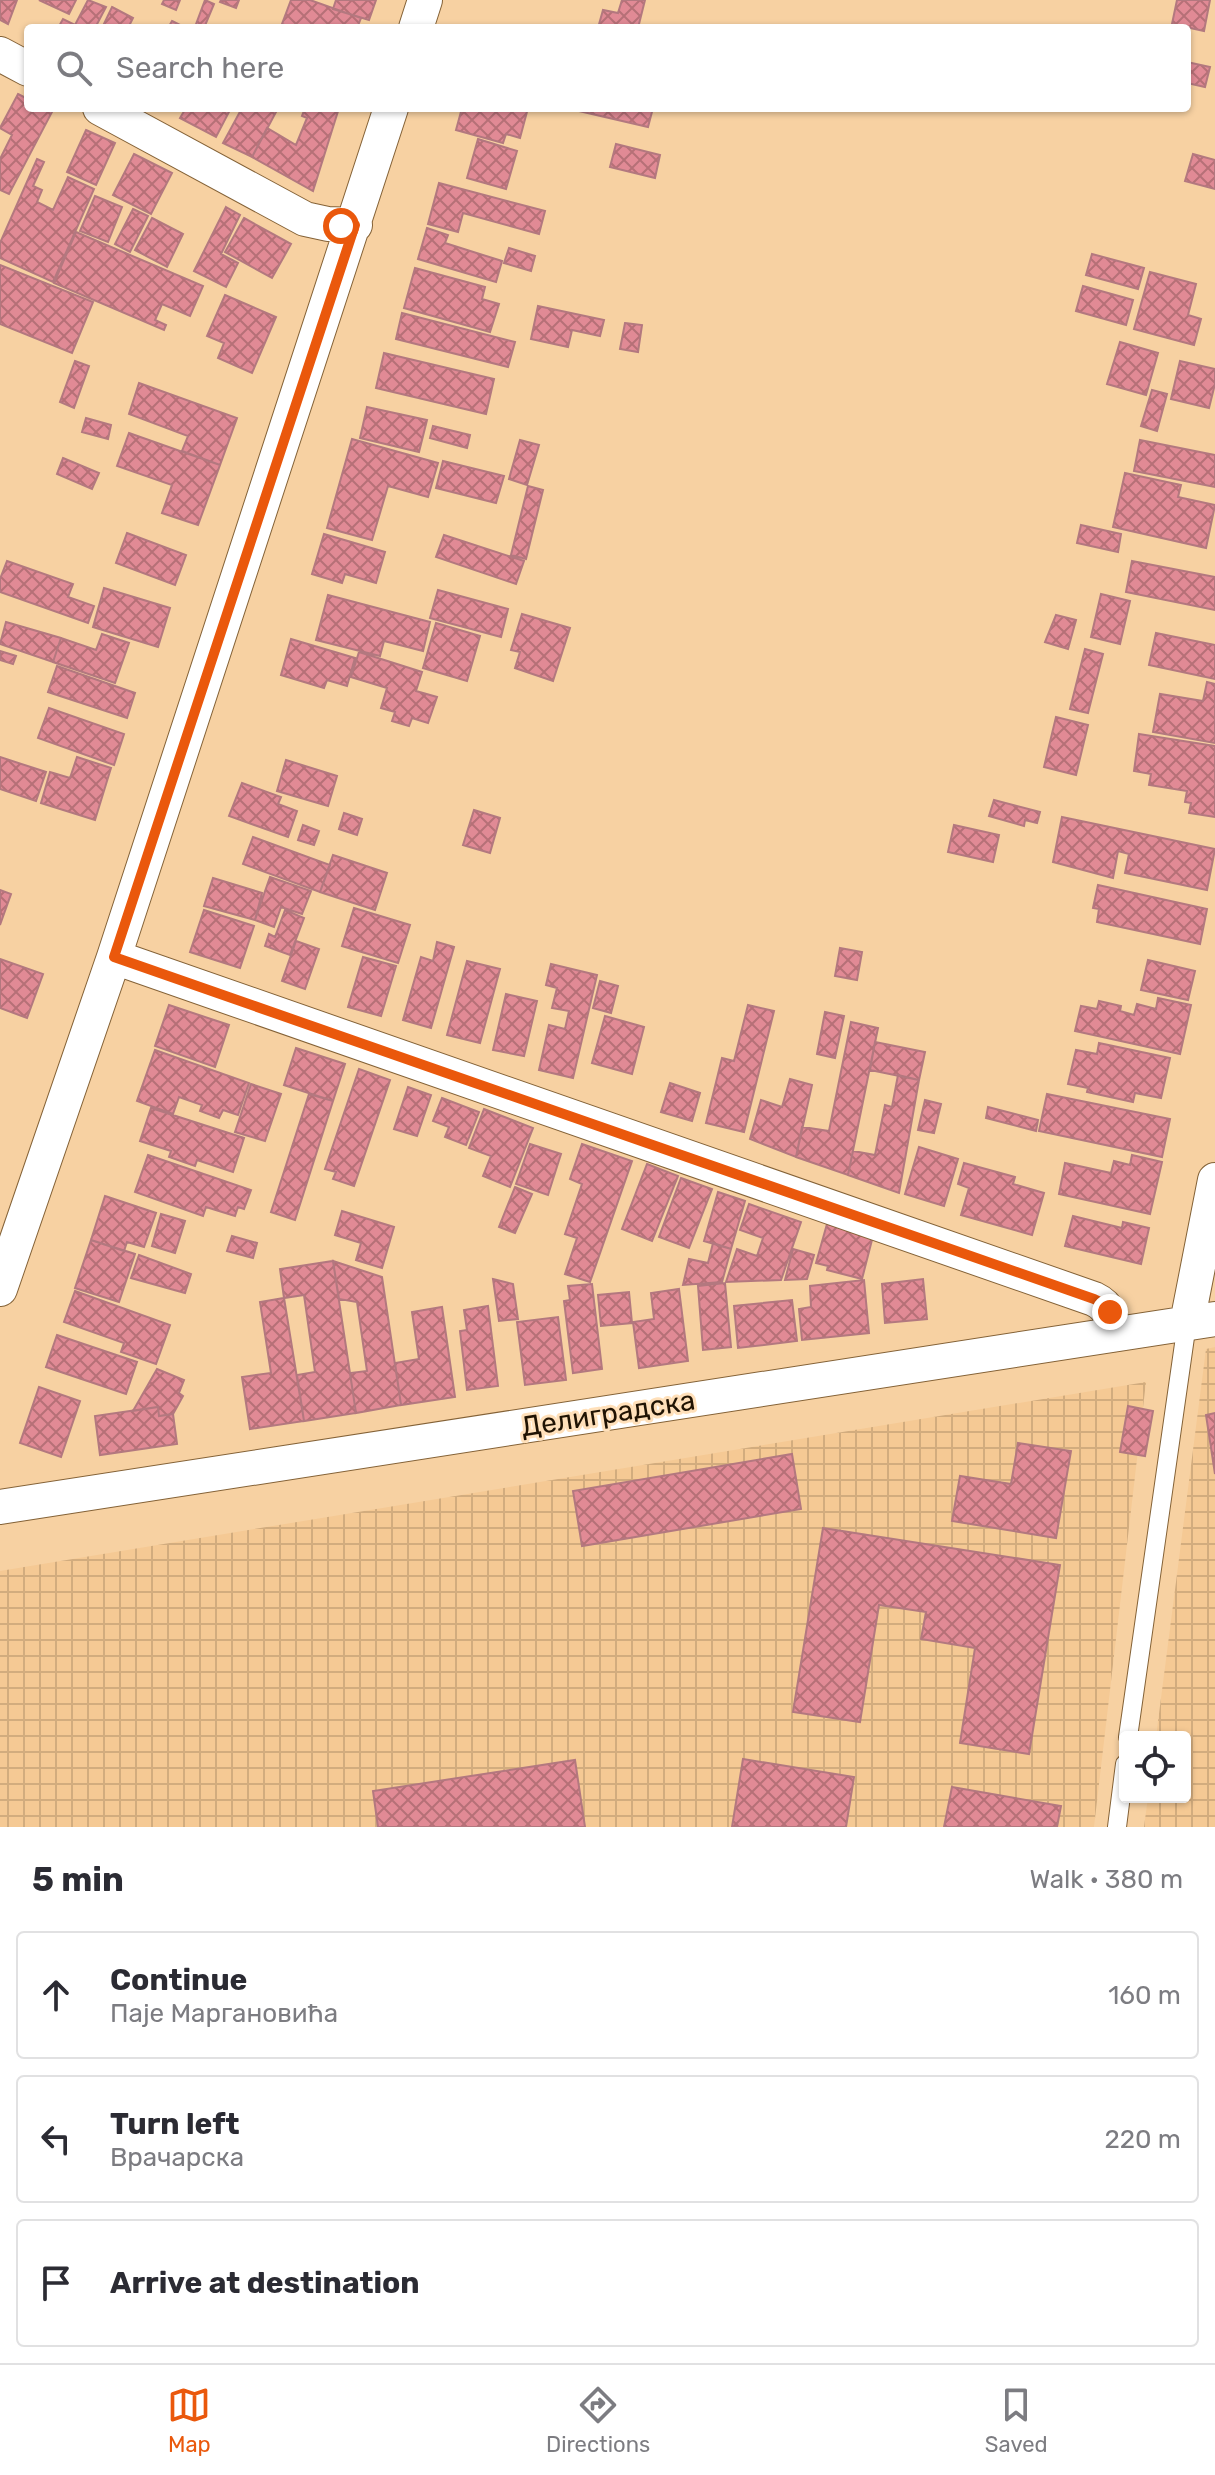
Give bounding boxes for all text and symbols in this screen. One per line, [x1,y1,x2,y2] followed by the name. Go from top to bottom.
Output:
[24,24,1191,112] search box
[52,46,96,90] icon: search
[116,50,284,86] text: Search here
[323,208,359,244] route start
[1092,1294,1128,1330] route end
[519,1383,697,1444] street label: Делиградска
[1119,1731,1191,1803] map controls
[1119,1731,1191,1803] button: locate
[32,1859,124,1900] text: 5 min
[1029,1864,1183,1895] text: Walk · 380 m
[110,1962,247,1998] text: Continue
[34,1973,78,2017] icon: ahead
[1108,1980,1181,2011] text: 160 m
[110,1998,338,2029] text: Паје Маргановића
[110,2106,240,2142] text: Turn left
[34,2117,78,2161] icon: left
[1104,2124,1181,2155] text: 220 m
[110,2142,244,2173] text: Врачарска
[34,2261,78,2305] icon: arrive
[110,2265,420,2301] text: Arrive at destination
[167,2383,211,2458] tab: Map
[546,2383,650,2458] tab: Directions
[985,2383,1048,2458] tab: Saved

